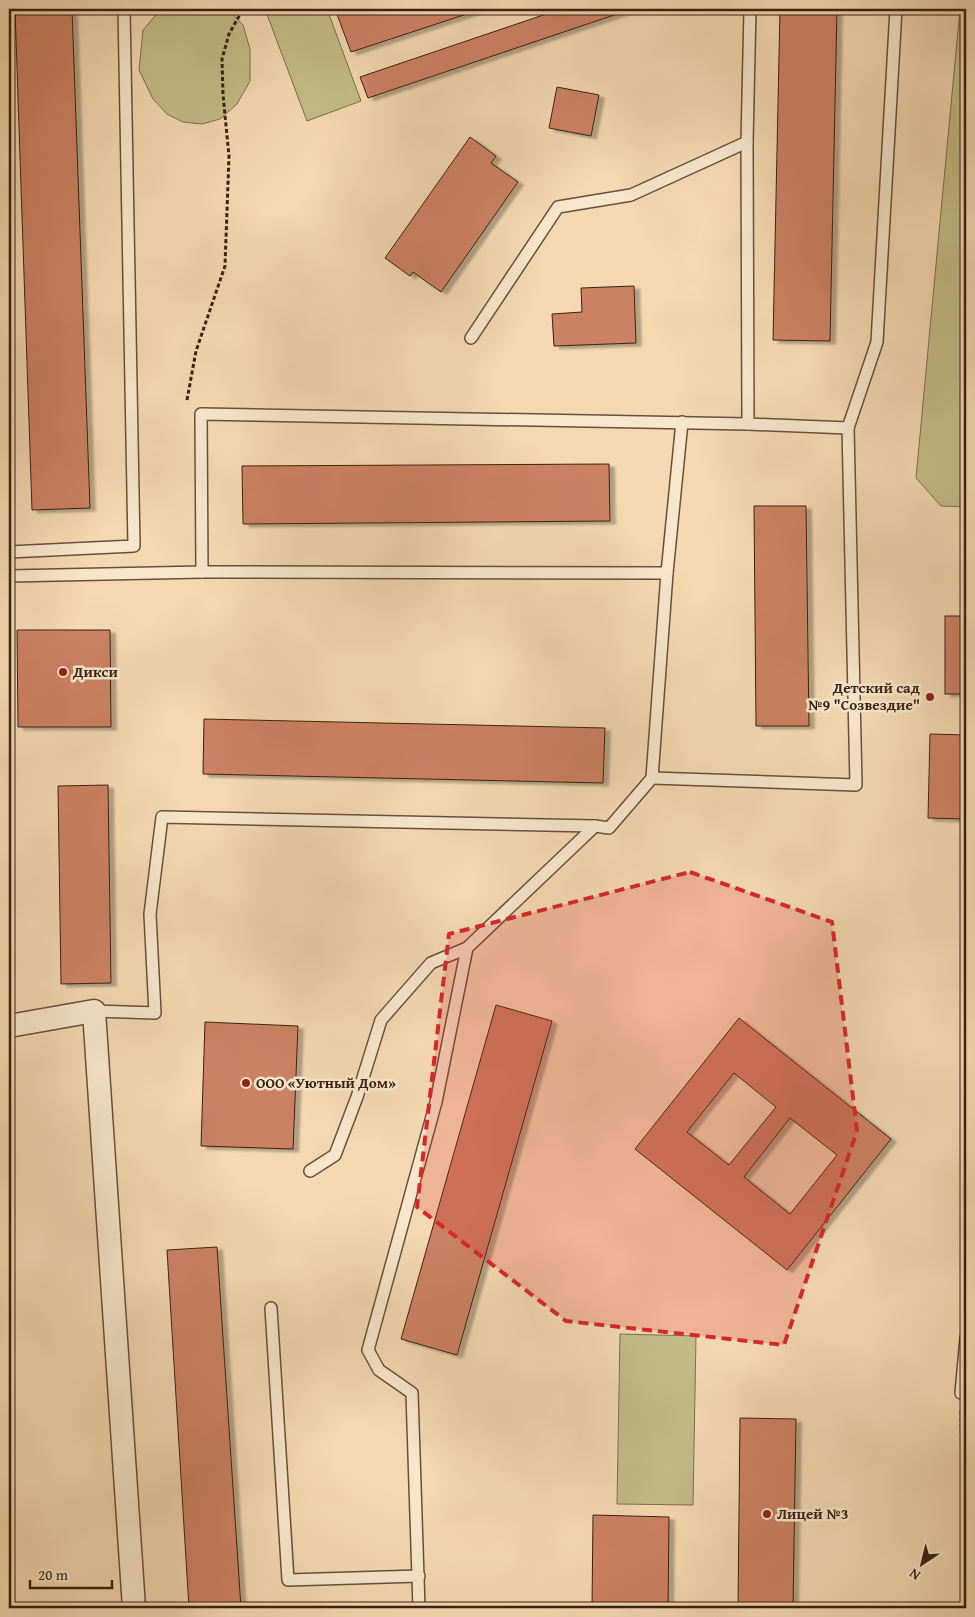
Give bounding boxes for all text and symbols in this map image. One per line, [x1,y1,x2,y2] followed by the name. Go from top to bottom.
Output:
[72,661,118,682] place label: Дикси
[57,666,69,678] marker: Дикси
[808,677,920,715] place label: Детский сад №9 "Созвездие"
[924,691,936,703] marker: Детский сад №9 "Созвездие"
[256,1072,396,1093] place label: ООО «Уютный Дом»
[240,1077,252,1089] marker: ООО «Уютный Дом»
[777,1503,849,1524] place label: Лицей №3
[761,1508,773,1520] marker: Лицей №3
[898,1540,948,1590] north arrow
[30,1557,112,1589] scale bar
[904,1563,924,1586] text: N
[38,1564,69,1585] text: 20 m

